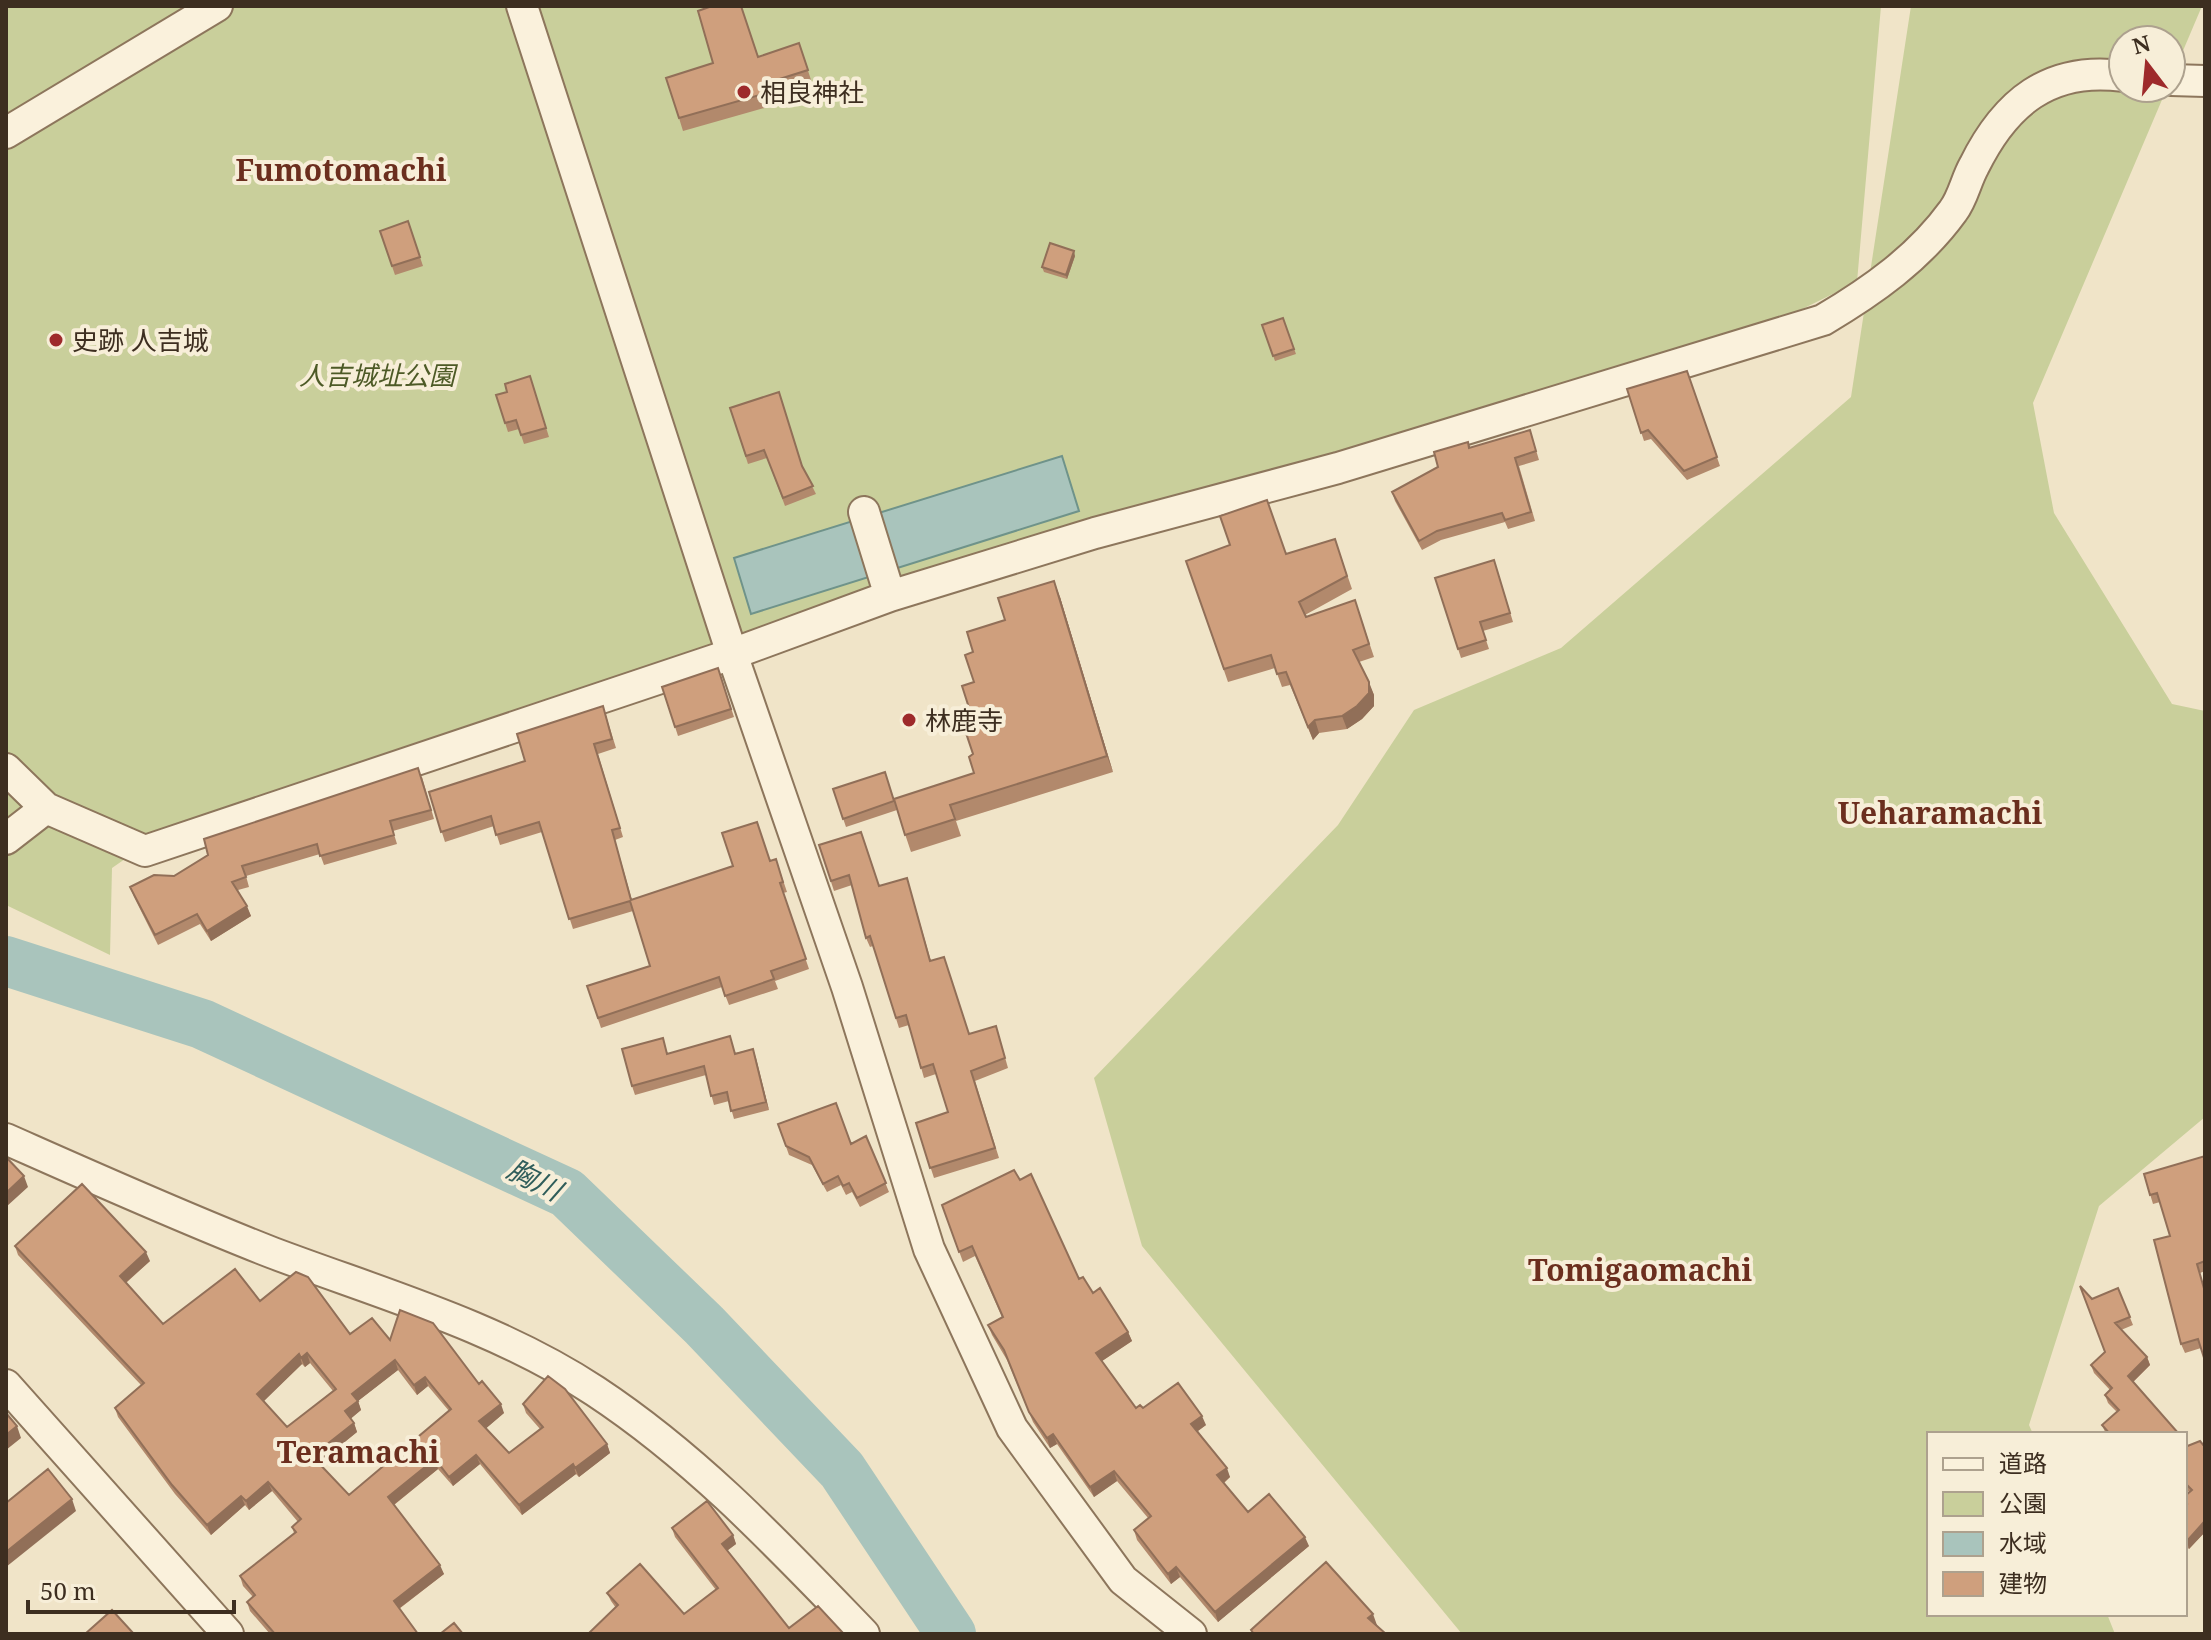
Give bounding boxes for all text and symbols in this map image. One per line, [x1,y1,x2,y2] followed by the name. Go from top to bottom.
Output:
[2107,24,2187,104] north arrow
[2129,27,2154,61] text: N
[760,74,864,110] place label: 相良神社
[735,83,753,101] marker: 相良神社
[235,149,447,190] district label: Fumotomachi
[72,322,209,358] place label: 史跡 人吉城
[47,331,65,349] marker: 史跡 人吉城
[299,357,459,393] park label: 人吉城址公園
[925,702,1003,738] place label: 林鹿寺
[900,711,918,729] marker: 林鹿寺
[1838,792,2043,833] district label: Ueharamachi
[501,1149,571,1210] water label: 胸川
[1528,1249,1753,1290] district label: Tomigaomachi
[277,1431,440,1472] district label: Teramachi
[1927,1432,2187,1616] legend
[1999,1446,2047,1479] text: 道路
[1999,1486,2047,1519] text: 公園
[1999,1526,2047,1559] text: 水域
[28,1564,234,1614] scale bar
[1999,1566,2047,1599] text: 建物
[40,1574,96,1607] text: 50 m

